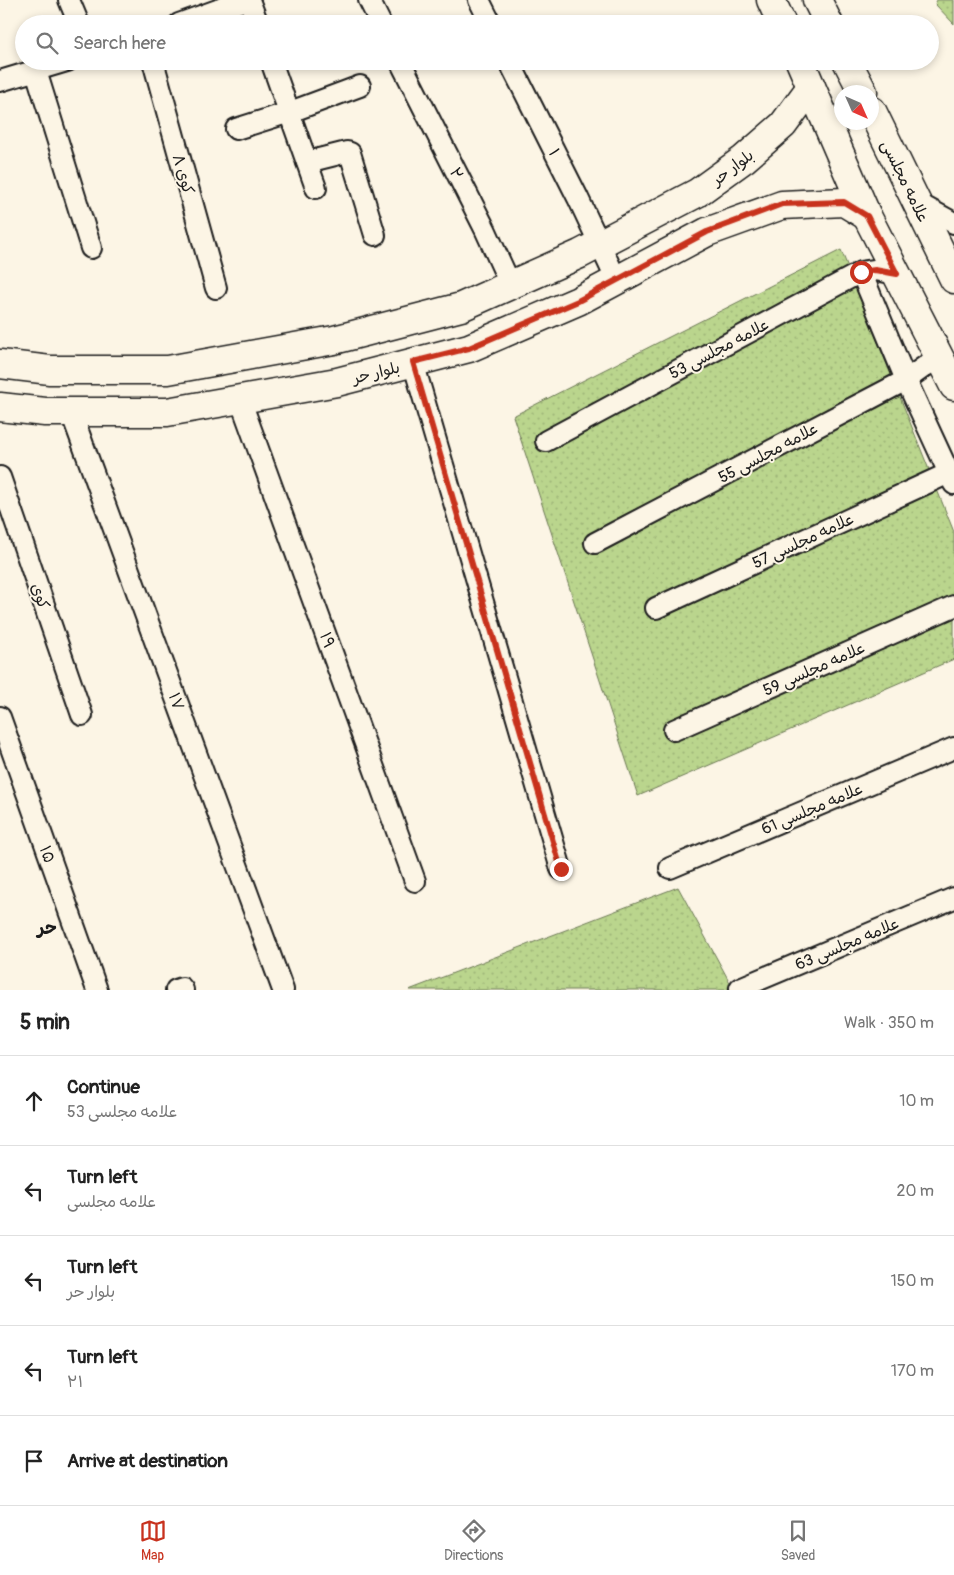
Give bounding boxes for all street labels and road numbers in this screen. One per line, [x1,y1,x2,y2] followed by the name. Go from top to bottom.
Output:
[876,137,934,226] street label: علامه مجلسی
[544,145,564,159] street label: ۱
[706,145,758,191] street label: بلوار حر
[168,152,198,197] street label: کوی ۸
[445,164,467,183] street label: ۲
[666,314,773,384] street label: علامه مجلسی 53
[349,357,402,389] street label: بلوار حر
[715,418,822,488] street label: علامه مجلسی 55
[749,508,858,573] street label: علامه مجلسی 57
[26,581,54,612] street label: کوی
[315,629,339,651] street label: ۱۹
[760,637,869,700] street label: علامه مجلسی 59
[164,690,188,713] street label: ۱۷
[758,778,866,839] street label: علامه مجلسی 61
[35,843,59,866] street label: ۱۵
[792,913,903,975] street label: علامه مجلسی 63

